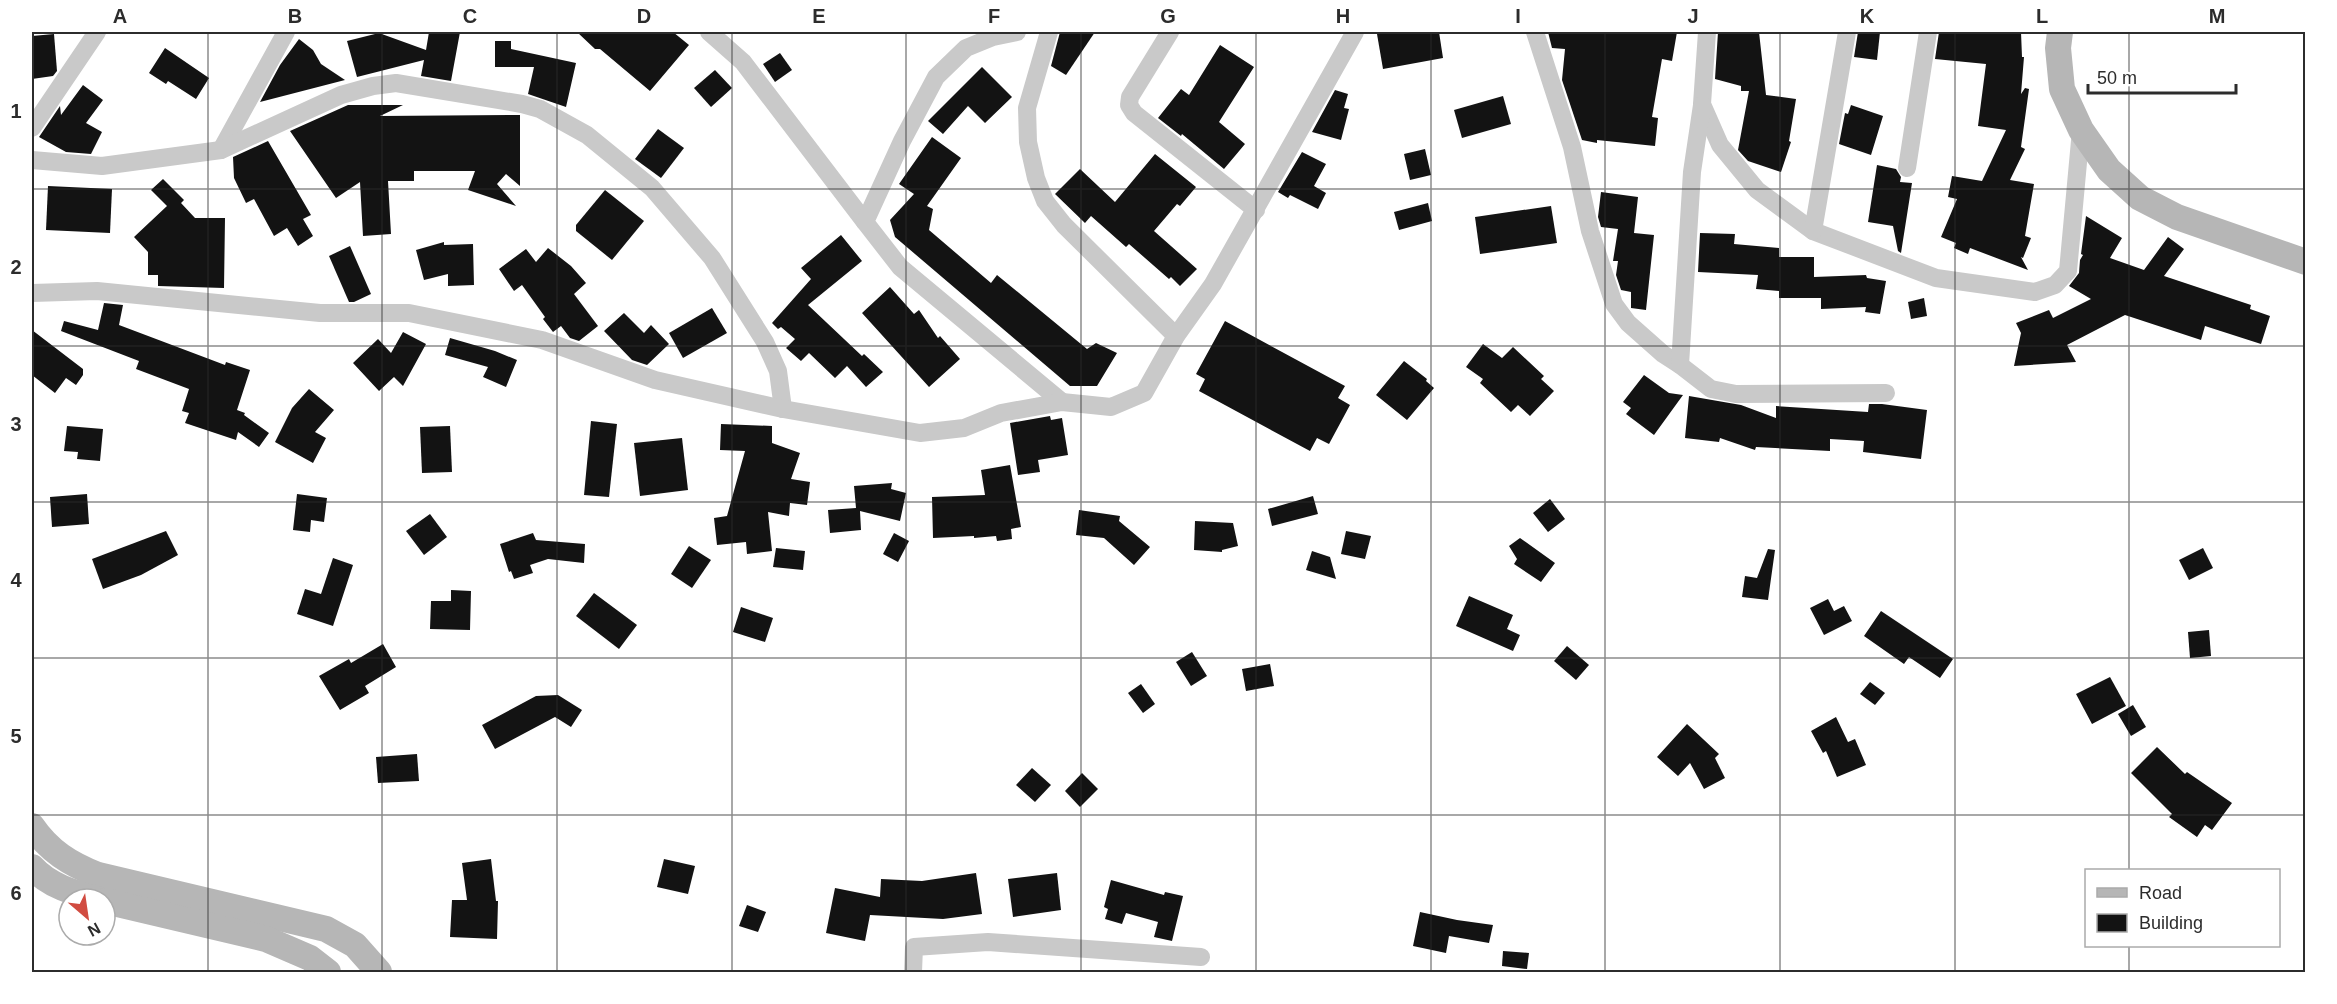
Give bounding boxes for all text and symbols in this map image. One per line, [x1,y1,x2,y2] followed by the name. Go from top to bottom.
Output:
[113,5,127,27] text: A
[288,5,302,27] text: B
[463,5,477,27] text: C
[637,5,651,27] text: D
[812,5,826,27] text: E
[988,5,1000,27] text: F
[1160,5,1176,27] text: G
[1336,5,1350,27] text: H
[1515,5,1521,27] text: I
[1687,5,1699,27] text: J
[1860,5,1875,27] text: K
[2036,5,2048,27] text: L
[2209,5,2225,27] text: M
[2088,57,2236,95] scale bar
[2097,68,2137,88] text: 50 m
[10,100,22,122] text: 1
[10,256,22,278] text: 2
[10,413,22,435] text: 3
[10,569,22,591] text: 4
[10,725,22,747] text: 5
[2085,869,2280,947] legend
[10,882,22,904] text: 6
[2139,883,2182,903] text: Road
[57,887,117,947] north arrow
[2139,913,2203,933] text: Building
[85,919,103,940] text: N

